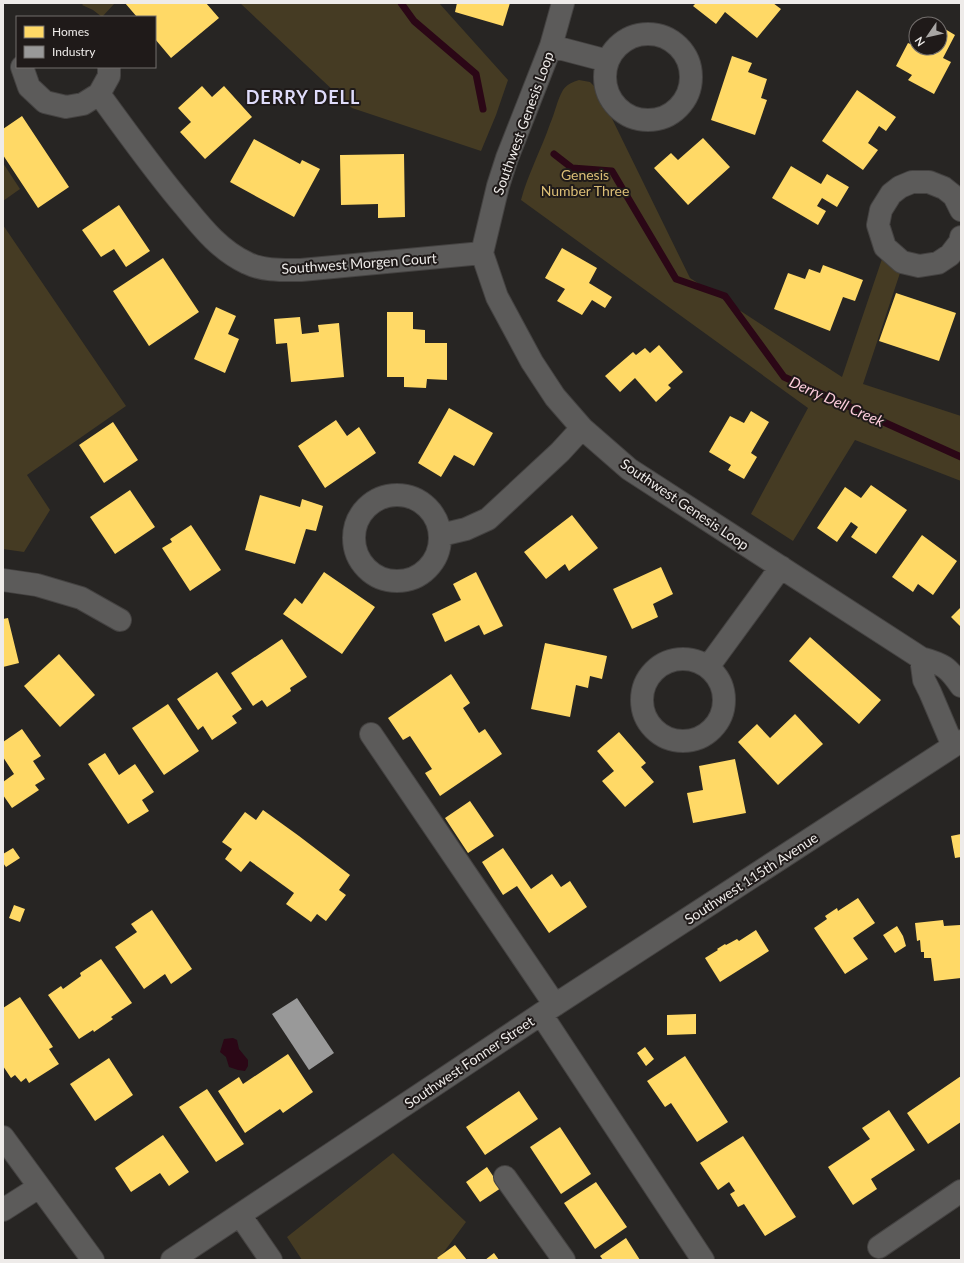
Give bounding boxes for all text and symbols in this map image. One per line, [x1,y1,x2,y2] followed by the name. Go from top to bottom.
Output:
[16,16,156,68] legend
[908,16,948,56] north arrow
[52,24,89,39] text: Homes
[912,35,927,49] text: N
[52,44,96,59] text: Industry
[489,49,557,197] street label: Southwest Genesis Loop
[246,86,360,108] district label: DERRY DELL
[541,166,629,199] park label: Genesis Number Three
[281,249,437,277] street label: Southwest Morgen Court
[787,372,888,430] water label: Derry Dell Creek
[618,455,753,553] street label: Southwest Genesis Loop
[681,828,821,928] street label: Southwest 115th Avenue
[401,1012,537,1112] street label: Southwest Fonner Street

